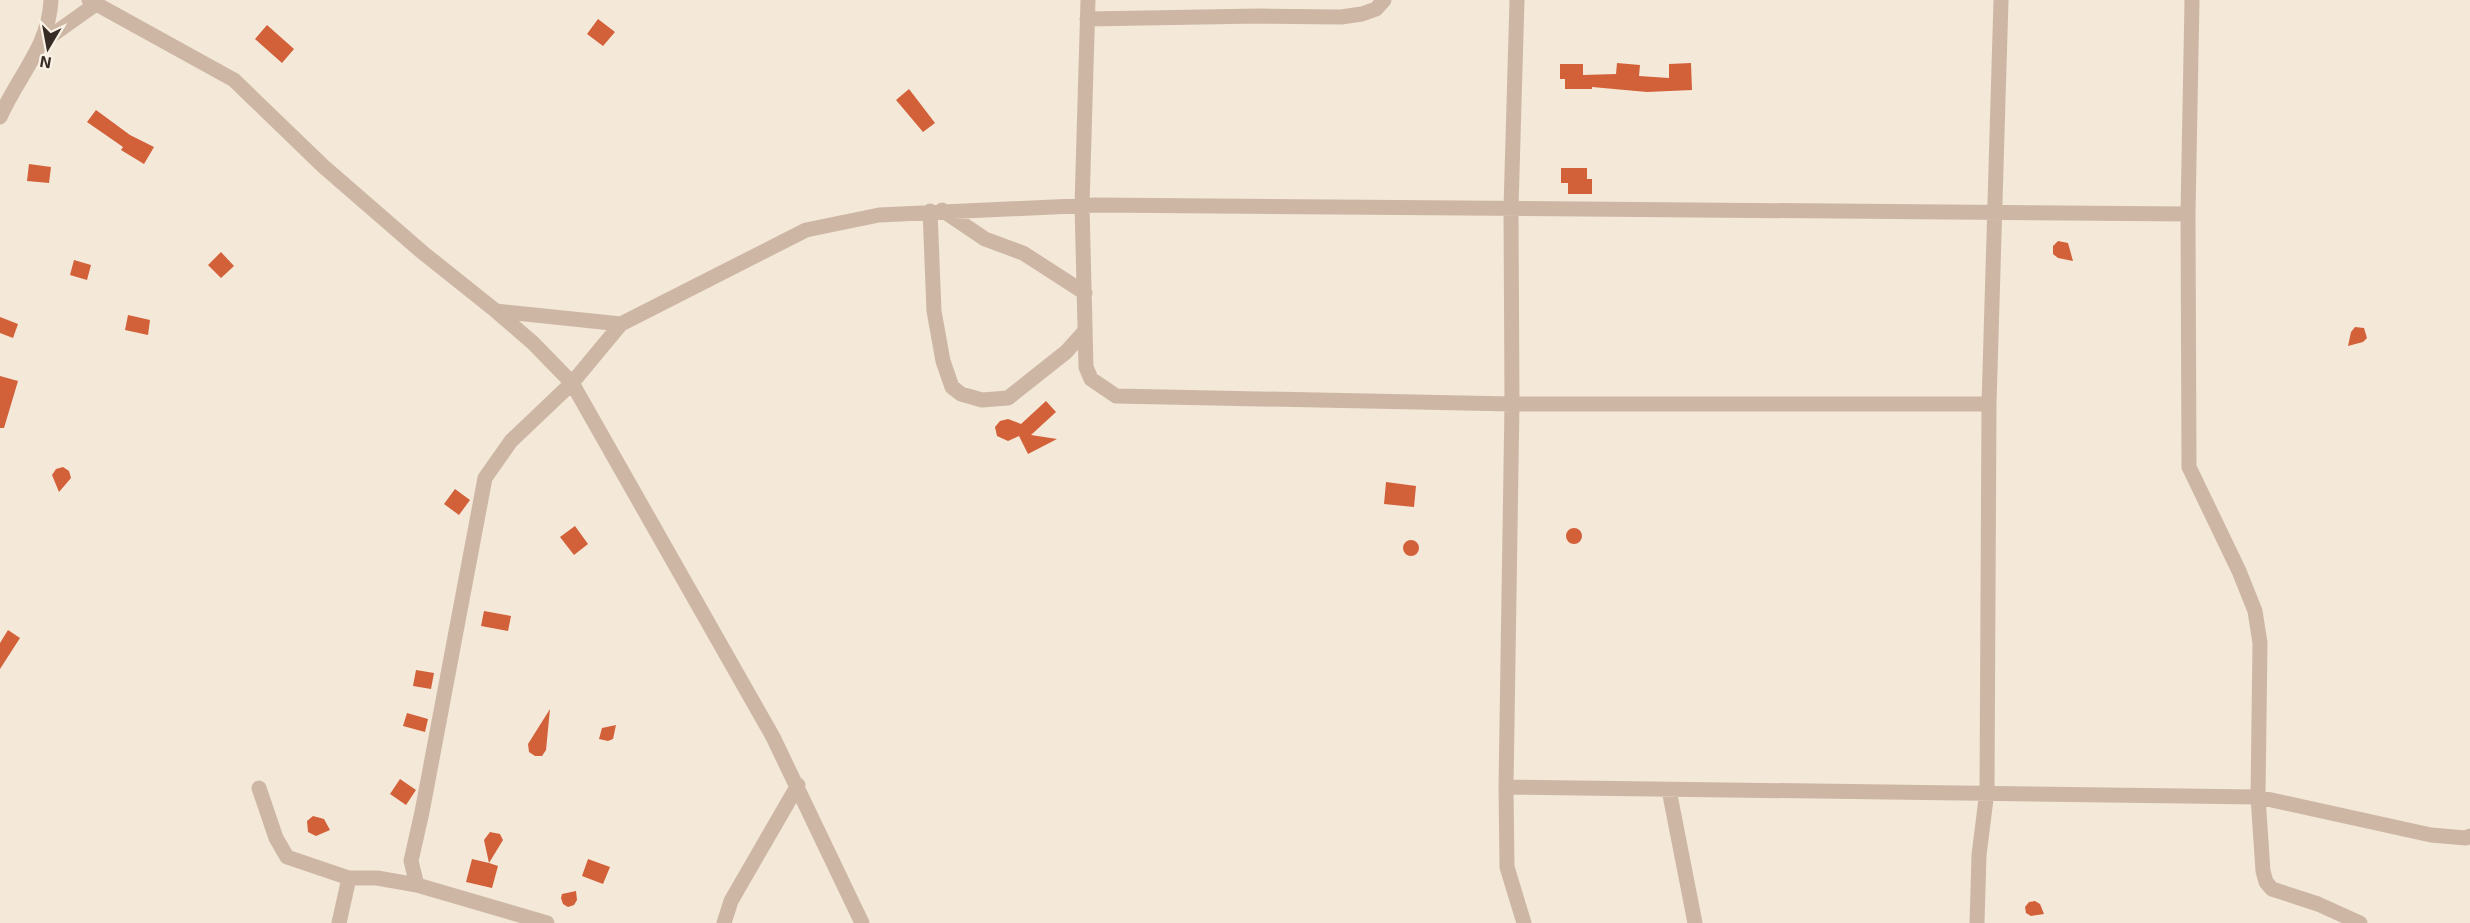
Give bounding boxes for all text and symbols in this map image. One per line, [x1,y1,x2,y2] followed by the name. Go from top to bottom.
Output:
[18,18,78,78] north arrow
[38,53,53,74] text: N

